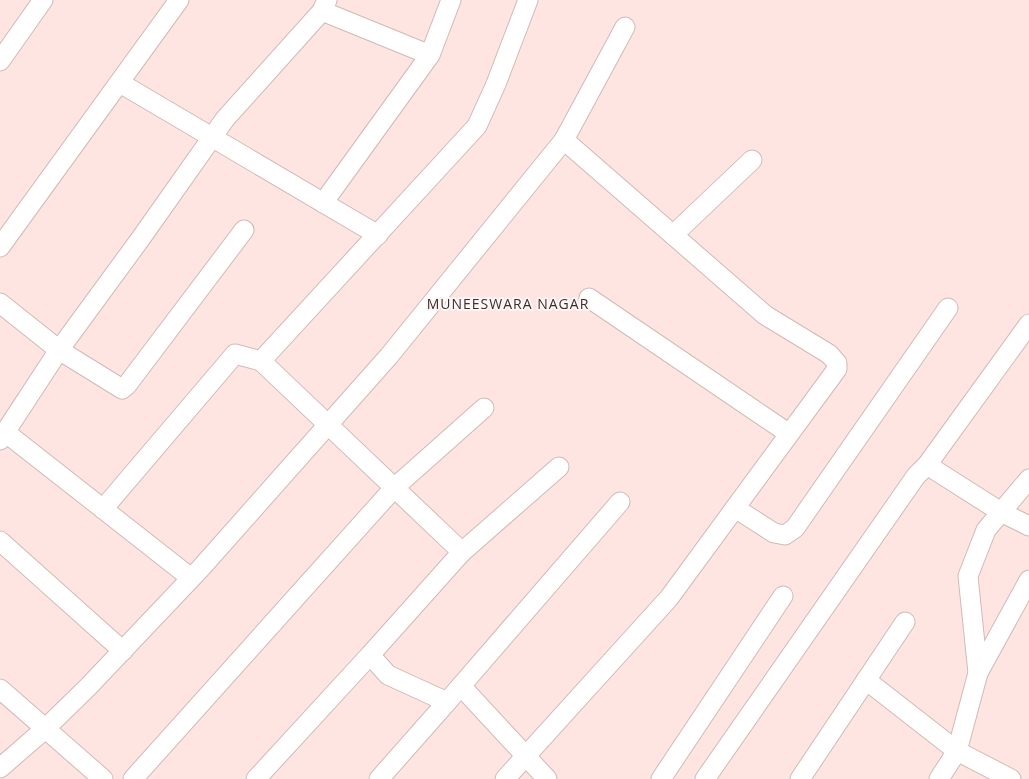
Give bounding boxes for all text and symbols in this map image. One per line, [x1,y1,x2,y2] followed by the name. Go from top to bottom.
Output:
[427,294,589,313] district label: MUNEESWARA NAGAR

